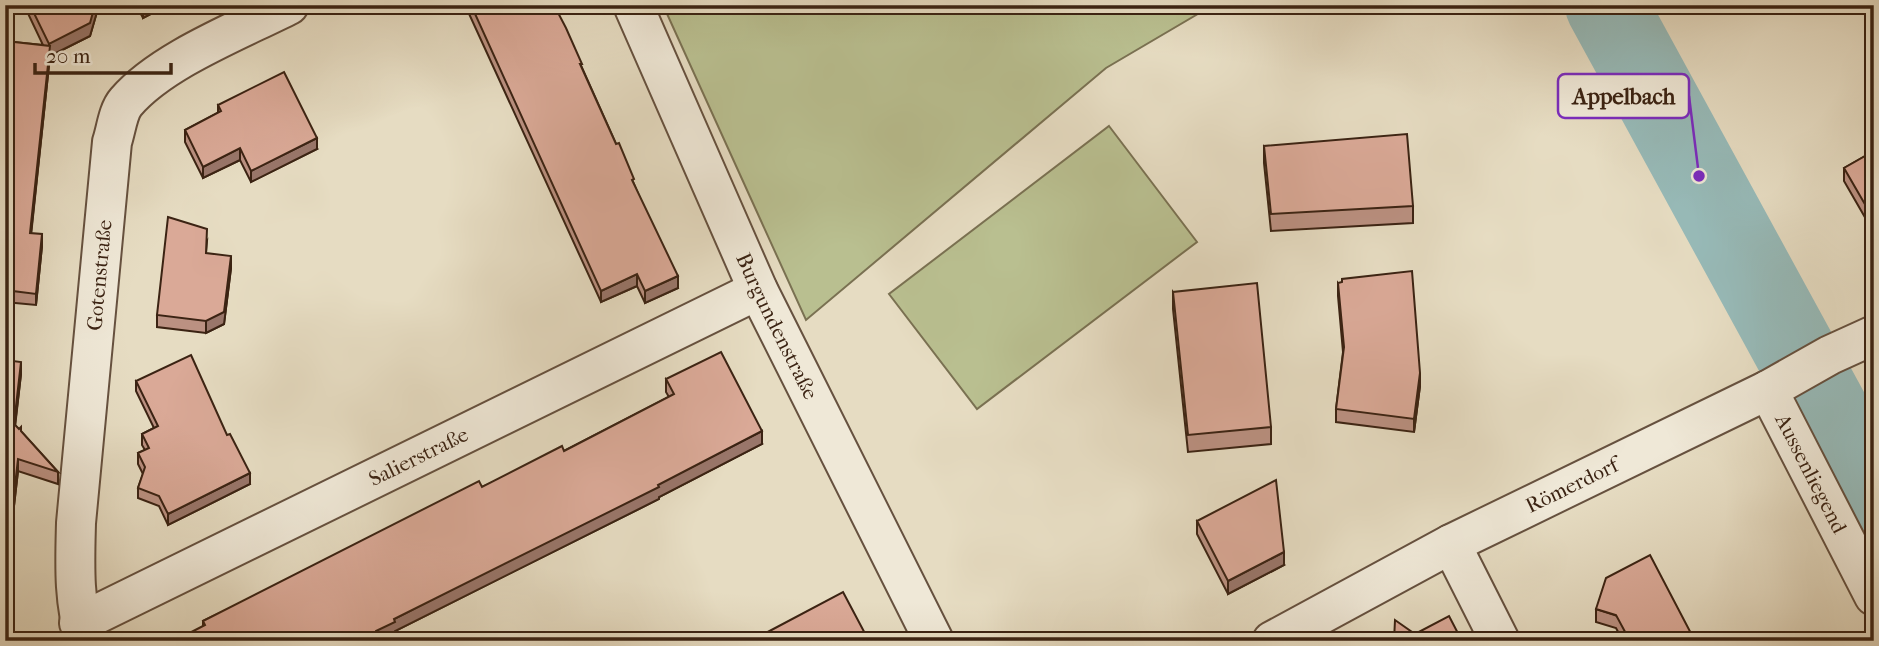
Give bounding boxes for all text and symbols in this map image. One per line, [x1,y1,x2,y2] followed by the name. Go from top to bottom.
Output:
[35,32,172,76] scale bar
[46,44,91,68] text: 20 m
[1558,74,1689,118] callout: Appelbach
[1570,83,1677,110] text: Appelbach
[82,219,117,332] street label: Gotenstraße
[731,249,823,403] street label: Burgundenstraße
[1770,409,1852,538] street label: Aussenliegend
[365,422,472,491] street label: Salierstraße
[1522,451,1626,518] street label: Römerdorf

